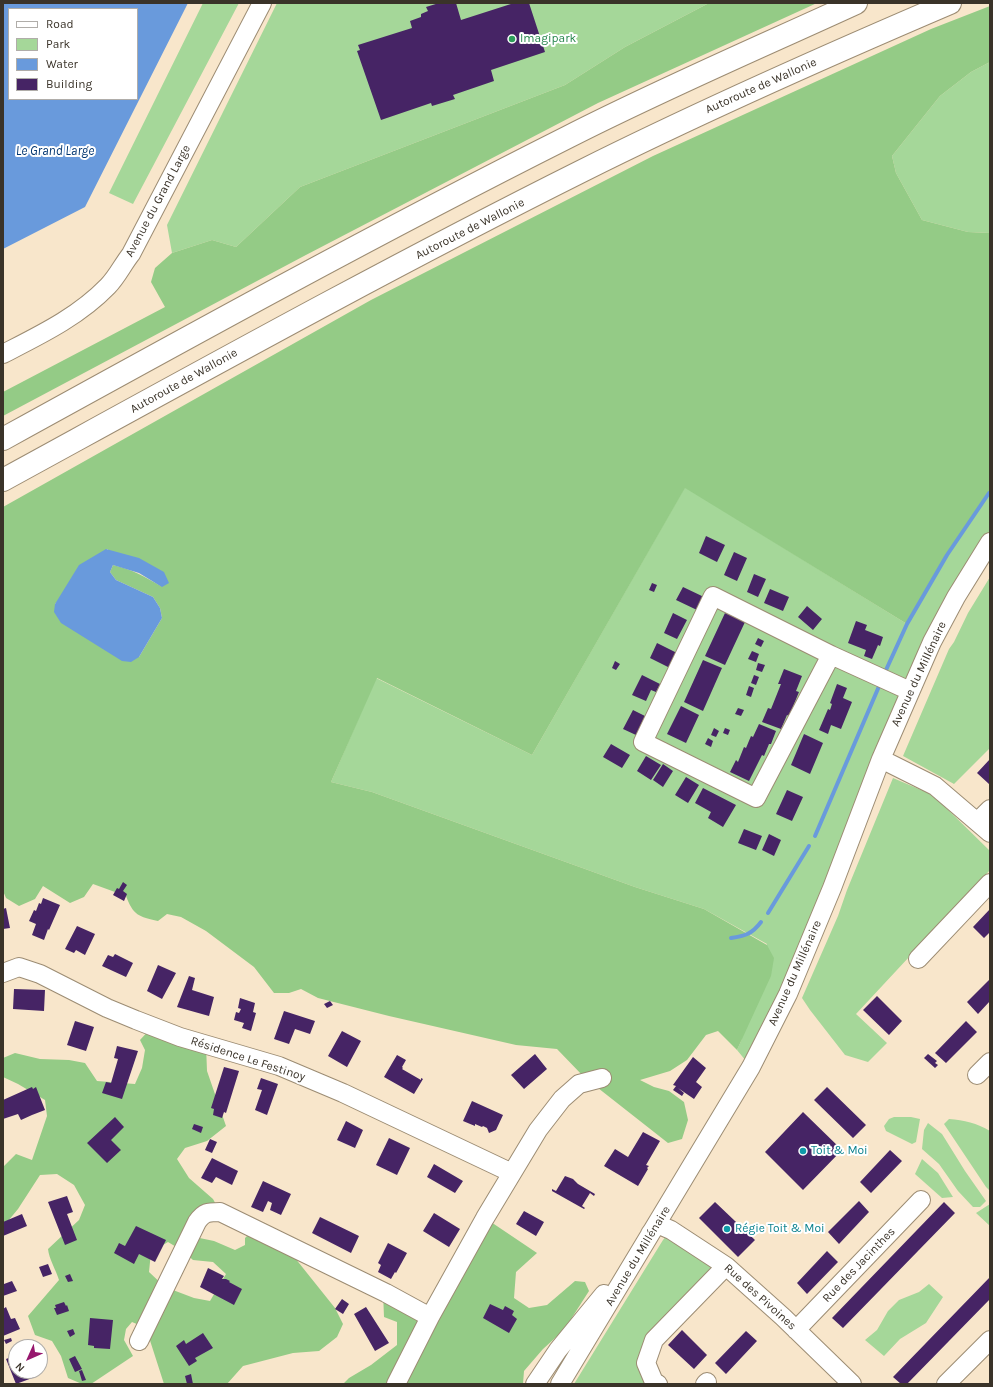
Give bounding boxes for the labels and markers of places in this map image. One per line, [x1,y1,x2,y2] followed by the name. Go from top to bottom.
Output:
[520,32,576,46] place label: Imagipark
[507,34,517,44] marker: Imagipark
[811,1144,868,1158] place label: Toit & Moi
[798,1146,808,1156] marker: Toit & Moi
[735,1222,825,1236] place label: Régie Toit & Moi
[722,1224,732,1234] marker: Régie Toit & Moi

